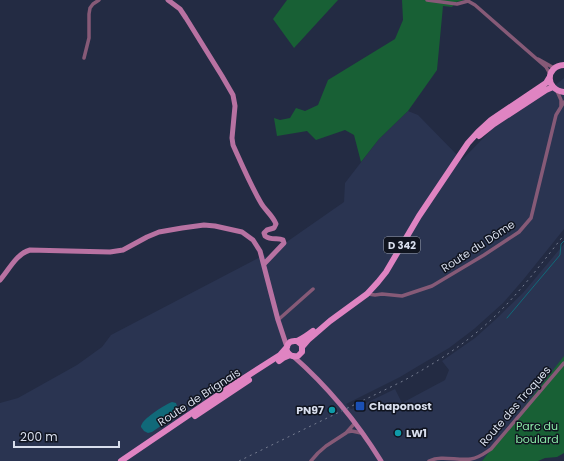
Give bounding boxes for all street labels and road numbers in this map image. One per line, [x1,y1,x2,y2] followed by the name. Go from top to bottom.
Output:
[438,216,518,276] street label: Route du Dôme
[384,237,420,253] road number: D 342
[476,362,555,450] street label: Route des Troques
[155,364,244,430] street label: Route de Brignais

